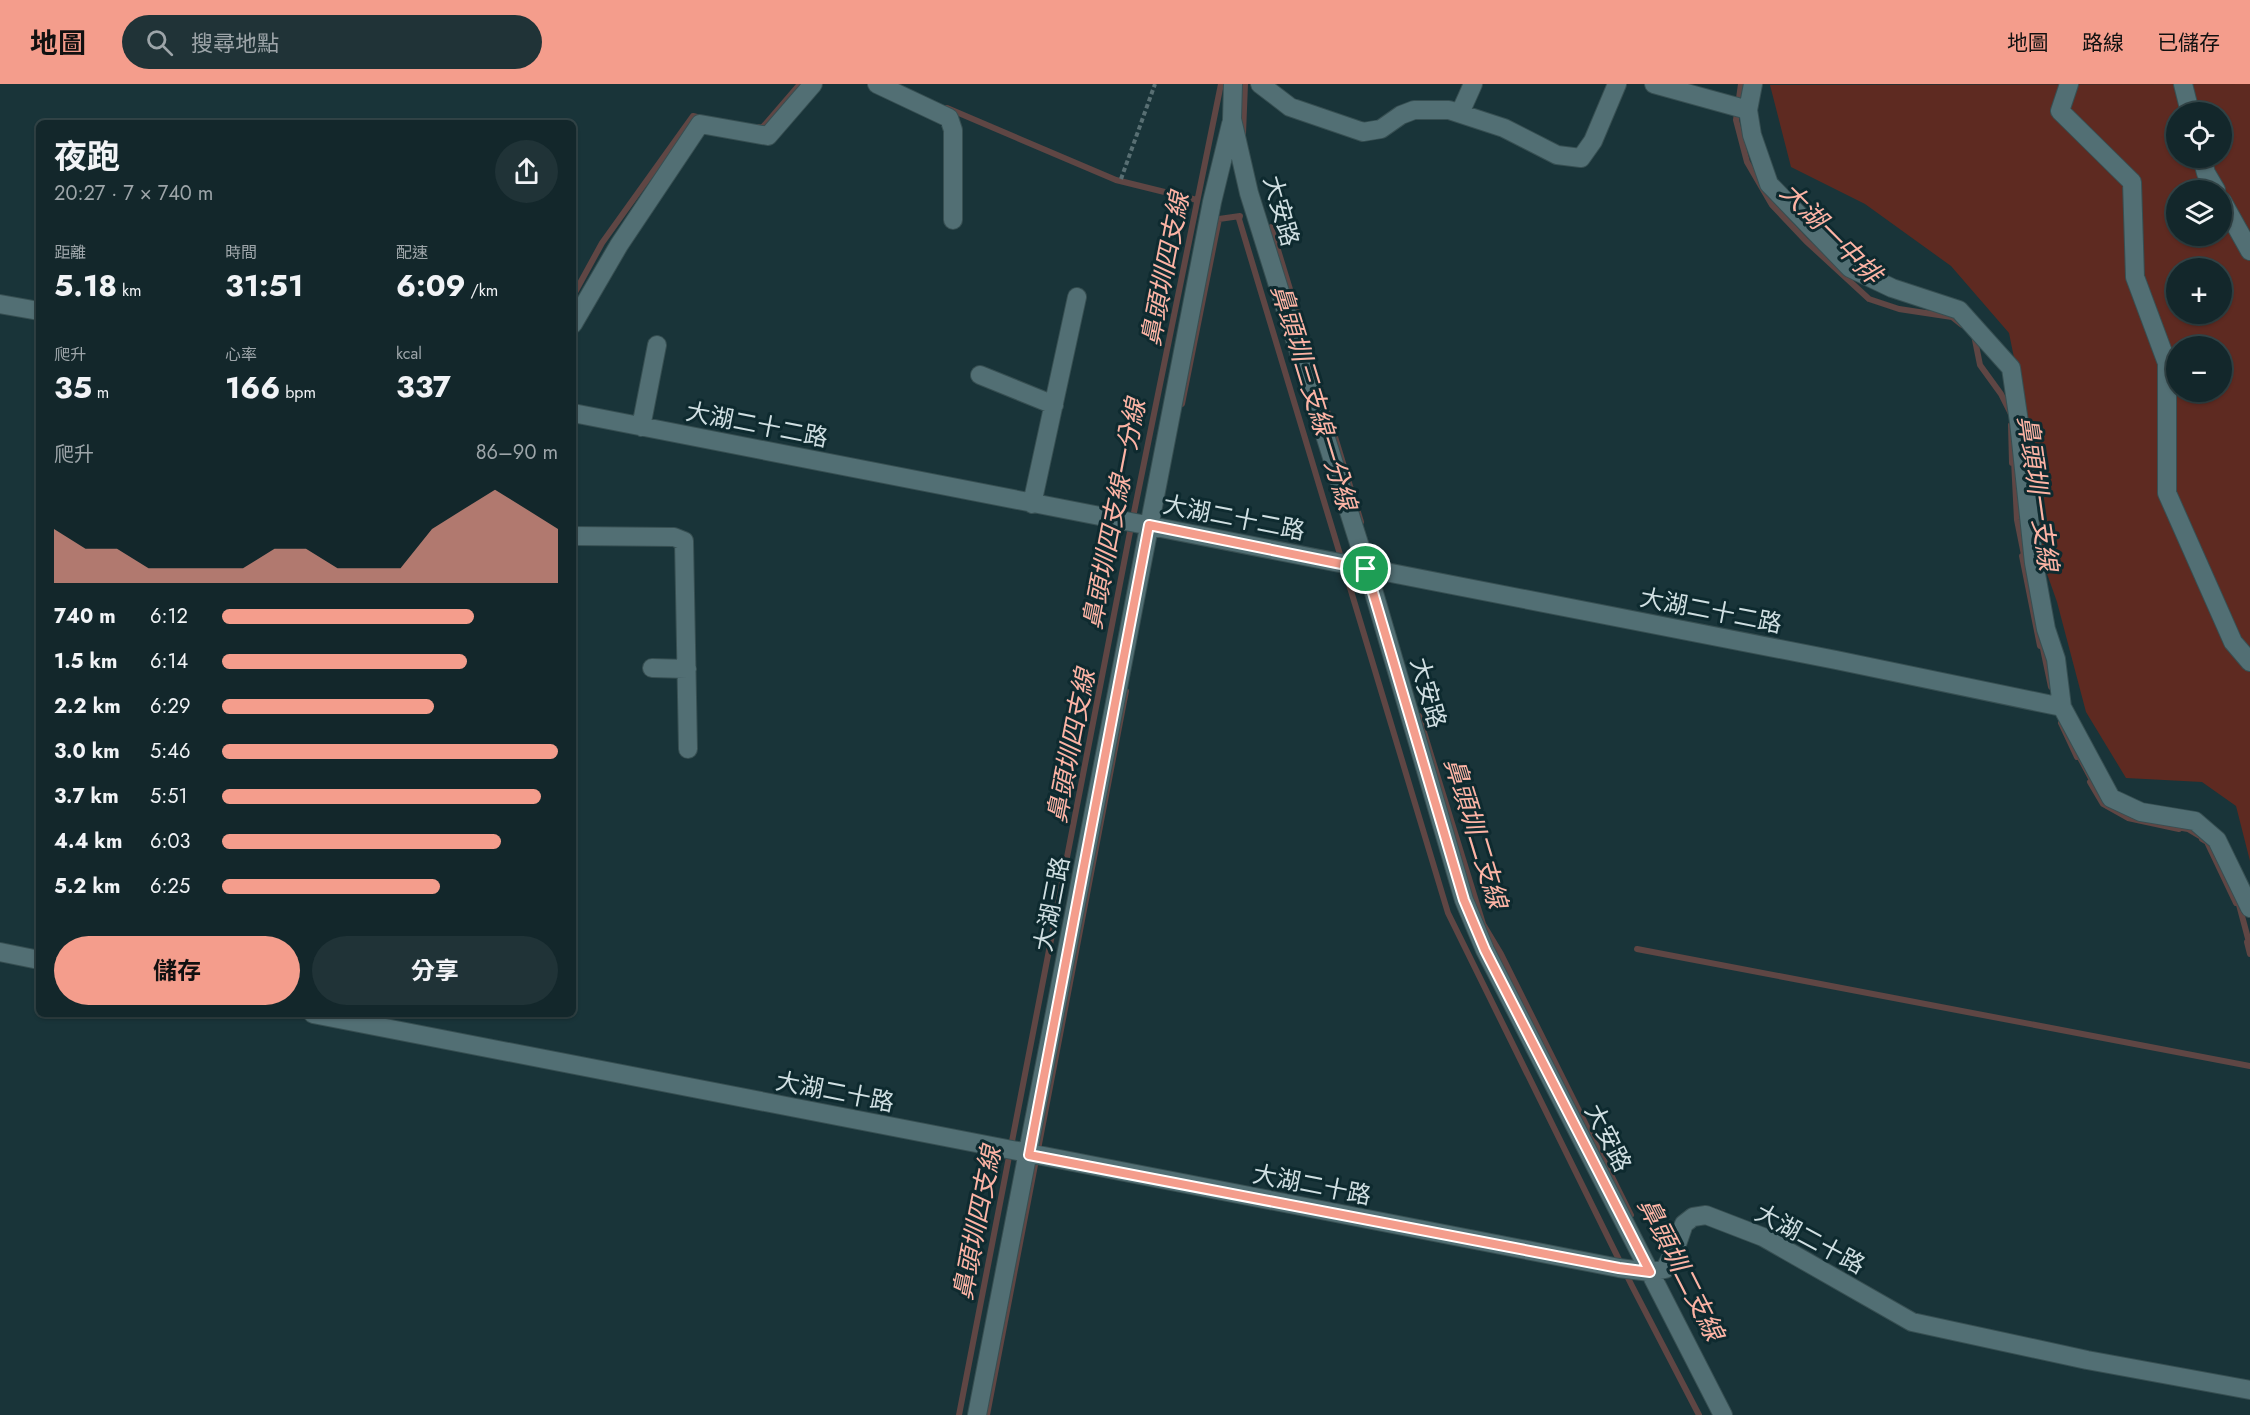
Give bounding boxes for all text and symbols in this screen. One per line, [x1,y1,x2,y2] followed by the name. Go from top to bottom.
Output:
[122,15,542,69] search box
[30,23,86,64] text: 地圖
[143,26,176,59] icon: search
[191,27,279,59] text: 搜尋地點
[2007,28,2049,58] text: 地圖
[2082,28,2124,58] text: 路線
[2157,28,2220,58] text: 已儲存
[2166,102,2232,402] map controls
[2166,102,2232,168] button: locate
[54,133,120,180] text: 夜跑
[495,140,558,203] button: share
[1255,171,1308,250] street label: 大安路
[1772,174,1893,295] water label: 大湖一中排
[54,179,213,208] text: 20:27 · 7 × 740 m
[2166,180,2232,246] button: layers
[1131,186,1199,349] water label: 鼻頭圳四支線
[54,241,86,264] text: 距離
[225,241,257,264] text: 時間
[396,241,428,264] text: 配速
[2166,258,2232,324] button: +
[54,264,117,307] text: 5.18
[225,264,303,307] text: 31:51
[396,264,466,307] text: 6:09
[117,279,141,302] text: km
[466,279,498,302] text: /km
[1262,280,1367,517] water label: 鼻頭圳三支線一分線
[2166,336,2232,402] button: −
[396,342,422,365] text: kcal
[54,343,86,366] text: 爬升
[225,343,257,366] text: 心率
[396,365,451,408] text: 337
[54,366,92,409] text: 35
[225,366,280,409] text: 166
[92,381,109,404] text: m
[280,381,316,404] text: bpm
[1073,393,1156,632] water label: 鼻頭圳四支線一分線
[683,394,831,455] street label: 大湖二十二路
[2008,413,2068,576] water label: 鼻頭圳一支線
[476,438,558,467] text: 86–90 m
[54,440,94,469] text: 爬升
[1160,487,1308,548] street label: 大湖二十二路
[1340,543,1391,594] pin
[1349,552,1382,585] icon: arrive
[1637,580,1785,641] street label: 大湖二十二路
[54,602,116,631] text: 740 m
[150,602,188,631] text: 6:12
[54,647,117,676] text: 1.5 km
[150,647,188,676] text: 6:14
[1402,653,1455,732] street label: 大安路
[1037,663,1105,826] water label: 鼻頭圳四支線
[54,692,121,721] text: 2.2 km
[150,692,190,721] text: 6:29
[54,737,120,766] text: 3.0 km
[150,737,190,766] text: 5:46
[1435,753,1518,916] water label: 鼻頭圳二支線
[54,782,119,811] text: 3.7 km
[150,782,188,811] text: 5:51
[54,827,122,856] text: 4.4 km
[150,827,190,856] text: 6:03
[1025,853,1078,954] street label: 大湖三路
[54,872,120,901] text: 5.2 km
[150,872,190,901] text: 6:25
[54,936,300,1005] button: 儲存
[312,936,558,1005] button: 分享
[773,1063,897,1120] street label: 大湖二十路
[1577,1098,1640,1178] street label: 大安路
[943,1140,1011,1303] water label: 鼻頭圳四支線
[1250,1156,1374,1213] street label: 大湖二十路
[1629,1191,1735,1350] water label: 鼻頭圳二支線
[1749,1195,1871,1282] street label: 大湖二十路

